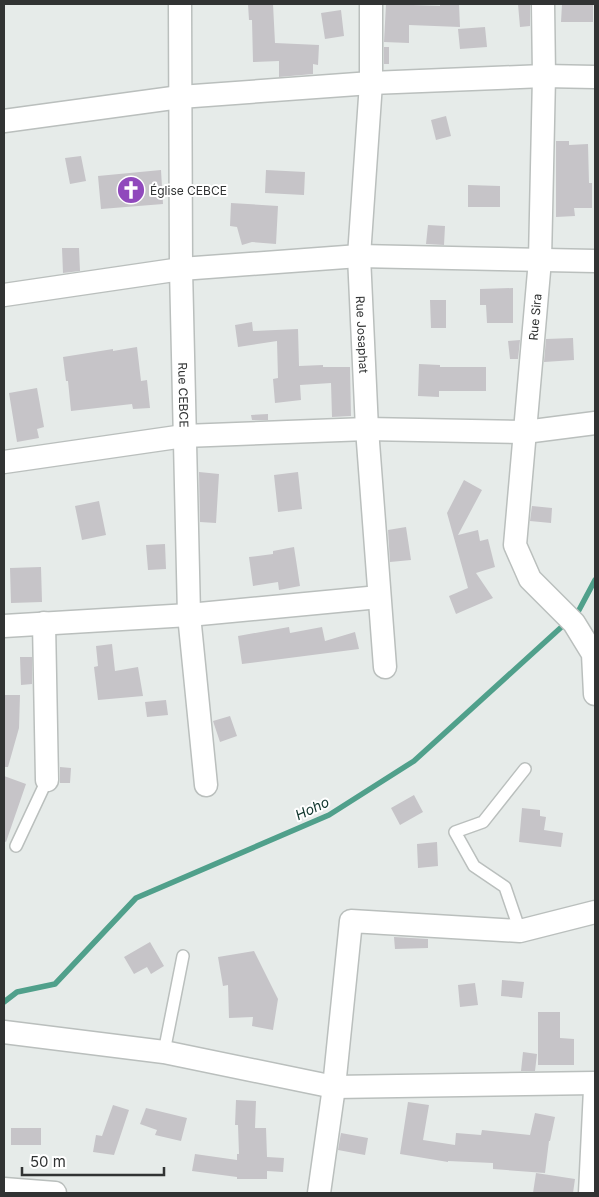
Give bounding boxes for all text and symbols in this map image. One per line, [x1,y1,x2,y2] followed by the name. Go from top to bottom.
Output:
[116,175,146,205] church icon: Église CEBCE
[150,183,227,198] place label: Église CEBCE
[525,293,545,341] street label: Rue Sira
[353,295,372,374] street label: Rue Josaphat
[176,362,192,428] street label: Rue CEBCE
[292,793,332,823] water label: Hoho
[22,1144,165,1176] scale bar
[30,1152,66,1171] text: 50 m

